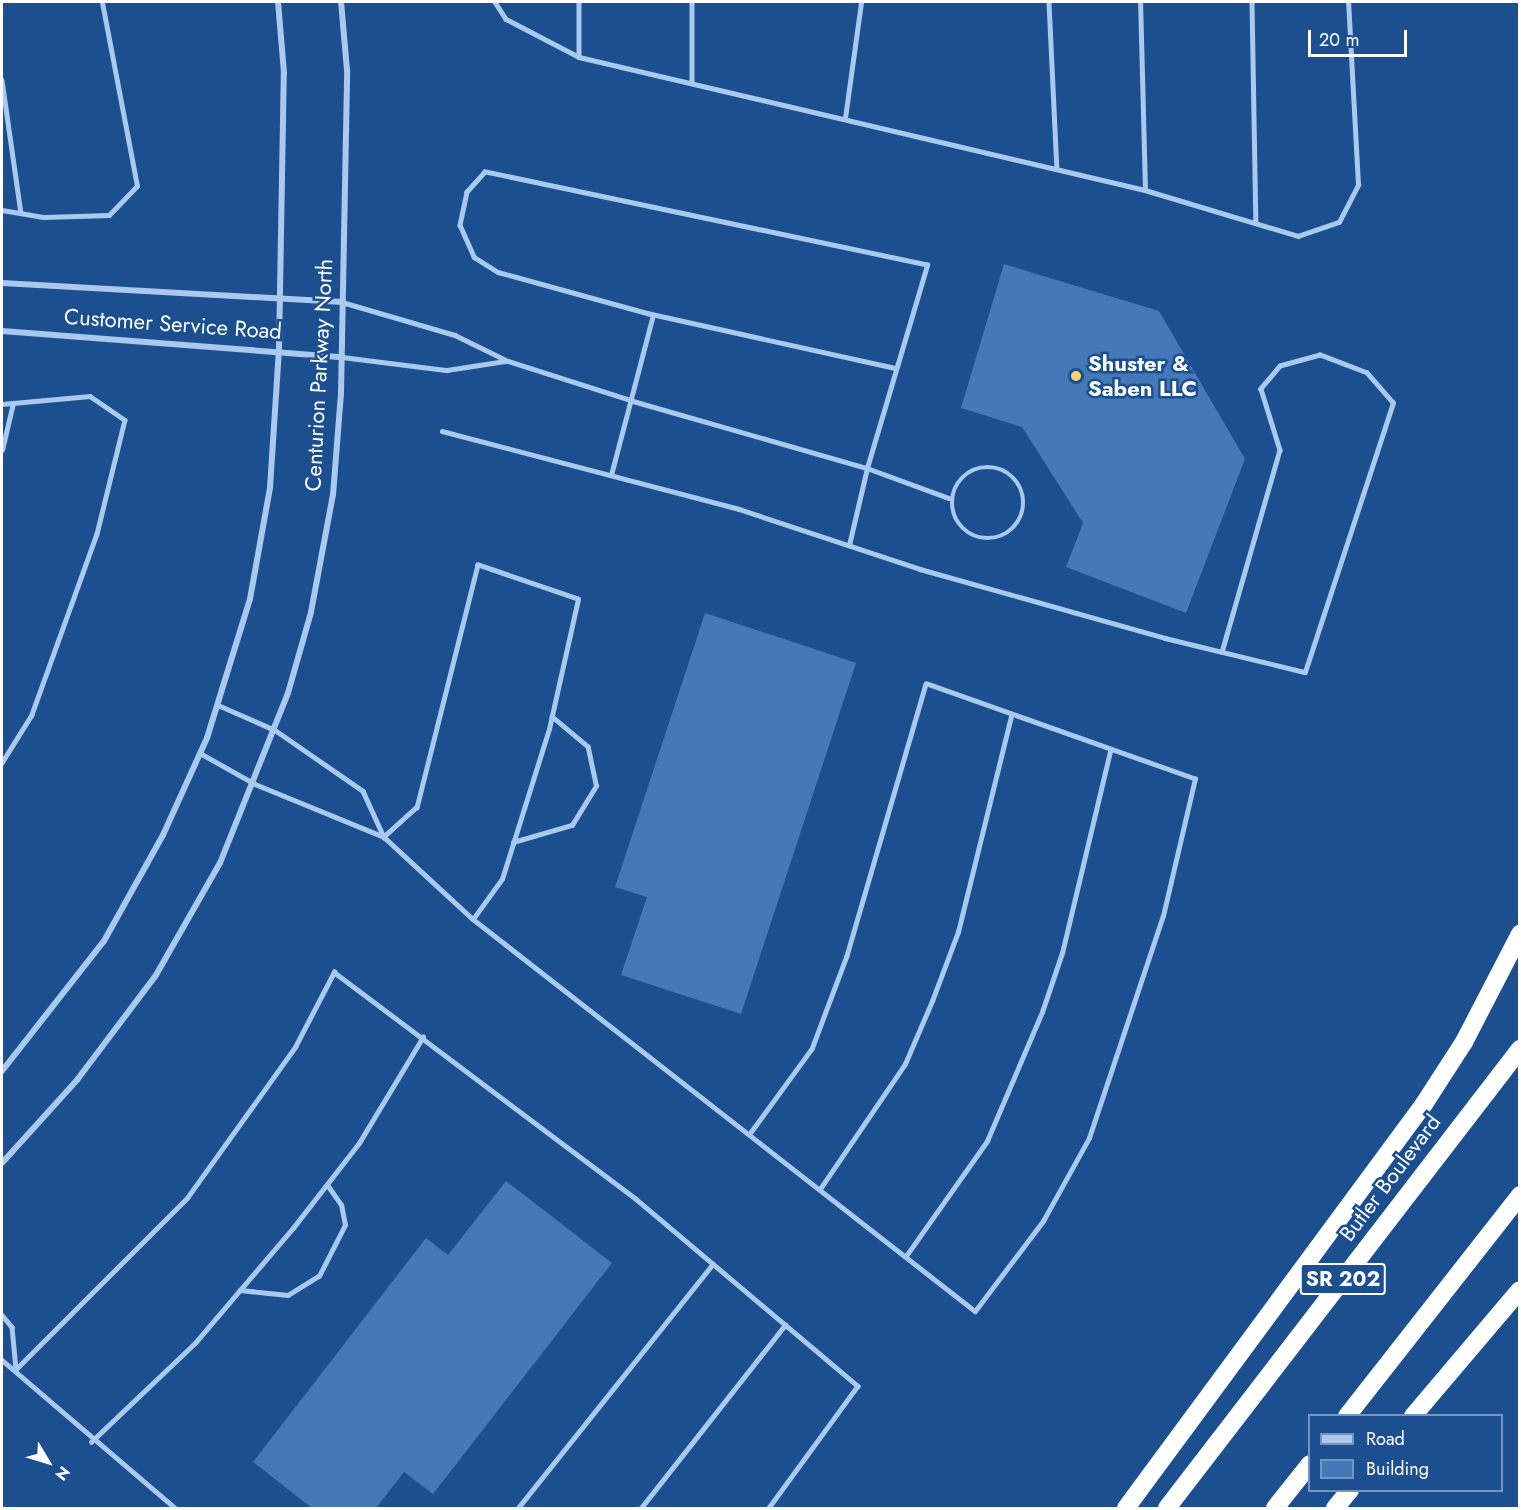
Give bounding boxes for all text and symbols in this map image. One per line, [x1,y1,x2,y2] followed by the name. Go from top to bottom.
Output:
[1311,18,1410,56] scale bar
[1319,27,1359,53] text: 20 m
[300,258,338,492] street label: Centurion Parkway North
[63,303,283,345] street label: Customer Service Road
[1088,350,1197,402] place label: Shuster & Saben LLC
[1069,369,1083,383] marker: Shuster & Saben LLC
[1334,1109,1446,1247] street label: Butler Boulevard
[1300,1261,1386,1297] road number: SR 202
[1308,1414,1503,1492] legend
[1366,1426,1405,1452] text: Road
[18,1432,78,1492] north arrow
[1366,1456,1429,1482] text: Building
[50,1461,76,1485] text: N

